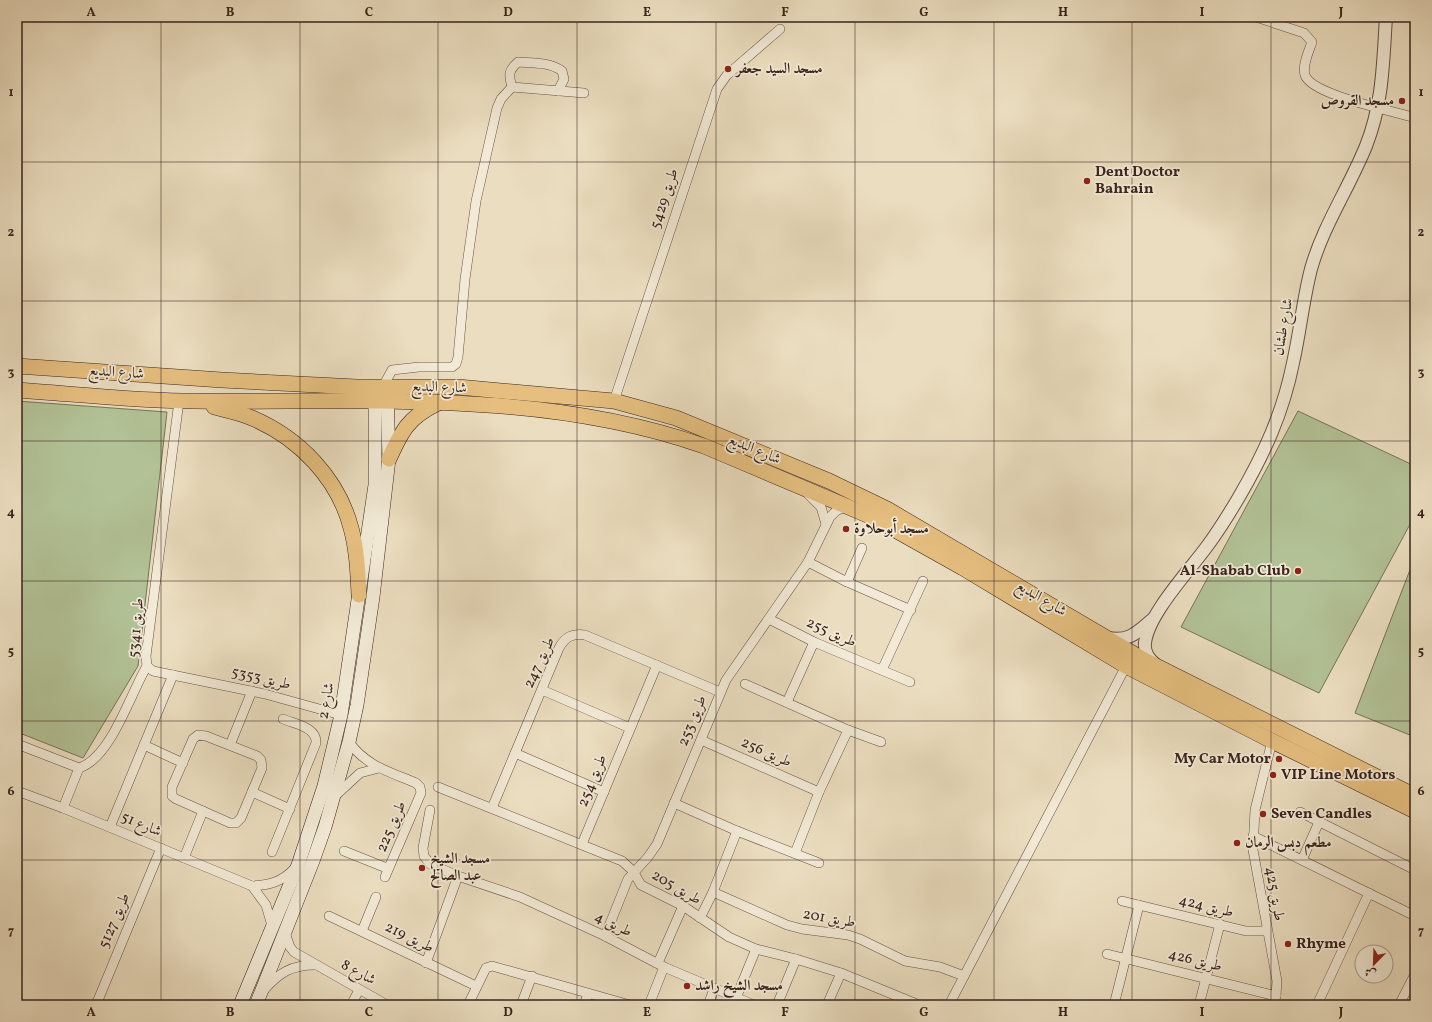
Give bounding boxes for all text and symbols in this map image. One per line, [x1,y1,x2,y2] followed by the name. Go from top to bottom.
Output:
[86,4,96,22] text: A
[226,4,235,22] text: B
[365,4,373,22] text: C
[503,4,513,22] text: D
[643,4,651,22] text: E
[781,4,789,22] text: F
[919,4,929,22] text: G
[1058,4,1068,22] text: H
[1200,4,1205,22] text: I
[1338,4,1344,22] text: J
[734,59,823,80] place label: مسجد السيد جعفر
[723,64,733,74] marker: مسجد السيد جعفر
[8,84,14,102] text: 1
[1418,84,1424,102] text: 1
[1321,91,1394,112] place label: مسجد القروص
[1397,96,1407,106] marker: مسجد القروص
[1095,162,1180,200] place label: Dent Doctor Bahrain
[645,166,685,232] street label: طريق 5429
[1082,176,1092,186] marker: Dent Doctor Bahrain
[8,224,15,242] text: 2
[1418,224,1425,242] text: 2
[1269,297,1300,358] street label: شارع طشان
[87,361,145,387] street label: شارع البديع
[8,364,15,382] text: 3
[1418,364,1425,382] text: 3
[411,377,467,401] street label: شارع البديع
[723,429,784,472] street label: شارع البديع
[7,504,15,522] text: 4
[1417,504,1425,522] text: 4
[854,517,929,540] place label: مسجد أبوحلاوة
[841,524,851,534] marker: مسجد أبوحلاوة
[1180,561,1290,582] place label: Al-Shabab Club
[1293,566,1303,576] marker: Al-Shabab Club
[1011,576,1070,624] street label: شارع البديع
[124,597,150,659] street label: طريق 5341
[803,613,859,653] street label: طريق 255
[519,634,561,692] street label: طريق 247
[8,643,14,661] text: 5
[1418,643,1424,661] text: 5
[229,662,293,696] street label: طريق 5353
[313,681,342,721] street label: شارع 2
[673,692,713,750] street label: طريق 253
[737,733,795,773] street label: طريق 256
[1174,749,1271,770] place label: My Car Motor
[573,752,613,810] street label: طريق 254
[1274,754,1284,764] marker: My Car Motor
[1281,765,1395,786] place label: VIP Line Motors
[1268,770,1278,780] marker: VIP Line Motors
[7,783,15,801] text: 6
[1417,783,1425,801] text: 6
[372,798,412,856] street label: طريق 225
[1271,804,1372,825] place label: Seven Candles
[117,807,164,844] street label: شارع 51
[1258,809,1268,819] marker: Seven Candles
[1245,833,1332,856] place label: مطعم دبس الرمان
[1232,838,1242,848] marker: مطعم دبس الرمان
[430,849,490,888] place label: مسجد الشيخ عبد الصالح
[417,863,427,873] marker: مسجد الشيخ عبد الصالح
[647,865,705,911] street label: طريق 205
[1259,865,1289,923] street label: طريق 425
[94,890,136,952] street label: طريق 5127
[1176,890,1236,924] street label: طريق 424
[801,904,857,934] street label: طريق 201
[591,907,635,943] street label: طريق 4
[381,917,437,959] street label: طريق 219
[8,923,14,941] text: 7
[1418,923,1424,941] text: 7
[1296,934,1346,955] place label: Rhyme
[1283,939,1293,949] marker: Rhyme
[1166,944,1224,978] street label: طريق 426
[1354,944,1394,984] north arrow
[336,955,379,992] street label: شارع 8
[1363,963,1379,981] text: ش
[695,976,783,999] place label: مسجد الشيخ راشد
[682,981,692,991] marker: مسجد الشيخ راشد
[86,1004,96,1022] text: A
[226,1004,235,1022] text: B
[365,1004,373,1022] text: C
[503,1004,513,1022] text: D
[643,1004,651,1022] text: E
[781,1004,789,1022] text: F
[919,1004,929,1022] text: G
[1058,1004,1068,1022] text: H
[1200,1004,1205,1022] text: I
[1338,1004,1344,1022] text: J

